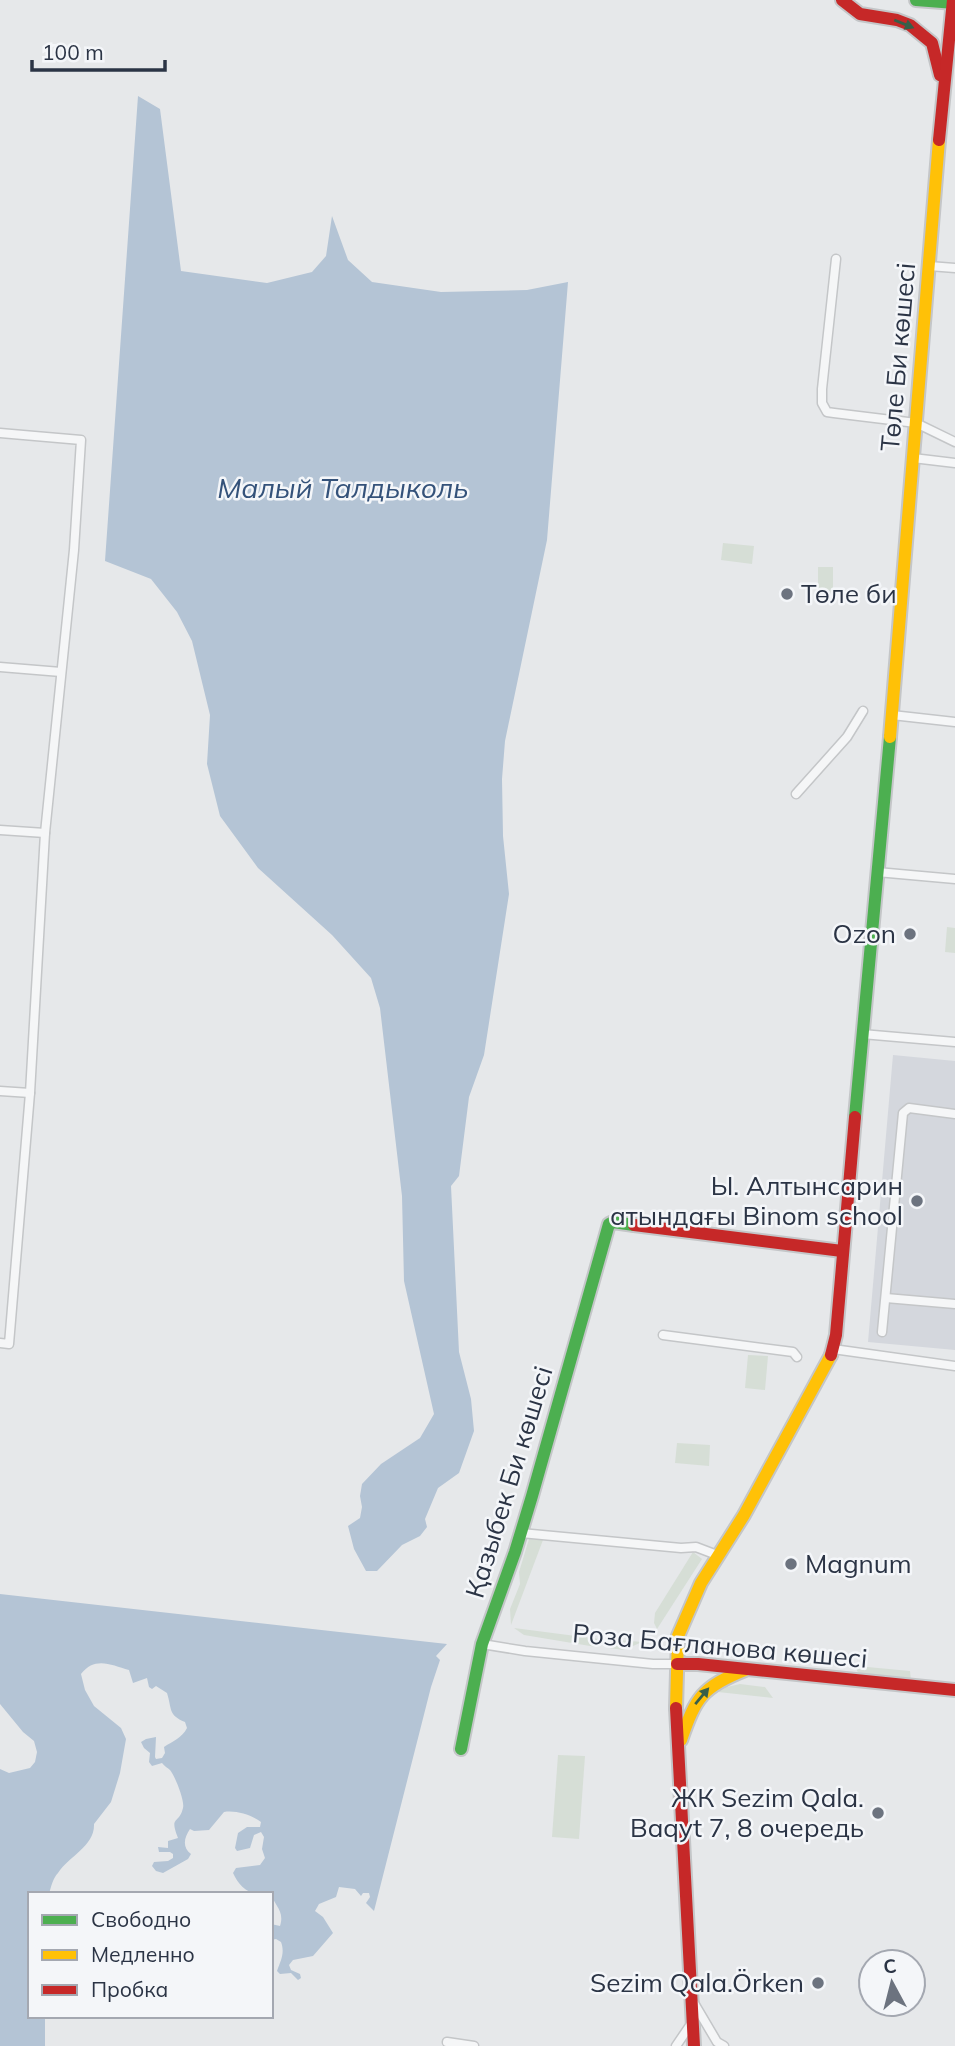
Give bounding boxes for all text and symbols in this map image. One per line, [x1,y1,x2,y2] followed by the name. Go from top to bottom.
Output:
[893,19,914,30] one-way arrow
[32,28,164,72] scale bar
[42,39,104,65] text: 100 m
[873,261,922,453] street label: Төле Би көшесі
[217,470,469,505] water label: Малый Талдыколь
[801,577,897,610] place label: Төле би
[779,586,795,602] marker: Төле би
[833,917,896,950] place label: Ozon
[902,926,918,942] marker: Ozon
[610,1169,903,1232] place label: Ы. Алтынсарин атындағы Binom school
[909,1193,925,1209] marker: Ы. Алтынсарин атындағы Binom school
[458,1362,559,1602] street label: Қазыбек Би көшесі
[805,1547,912,1580] place label: Magnum
[783,1556,799,1572] marker: Magnum
[571,1616,869,1675] street label: Роза Бағланова көшесі
[694,1688,709,1705] one-way arrow
[630,1781,864,1844] place label: ЖК Sezim Qala. Baqyt 7, 8 очередь
[870,1805,886,1821] marker: ЖК Sezim Qala. Baqyt 7, 8 очередь
[28,1892,273,2018] legend
[91,1906,191,1932] text: Свободно
[91,1941,195,1967] text: Медленно
[857,1948,927,2018] north arrow
[882,1953,898,1979] text: С
[590,1966,804,1999] place label: Sezim Qala.Örken
[810,1975,826,1991] marker: Sezim Qala.Örken
[91,1976,168,2002] text: Пробка

